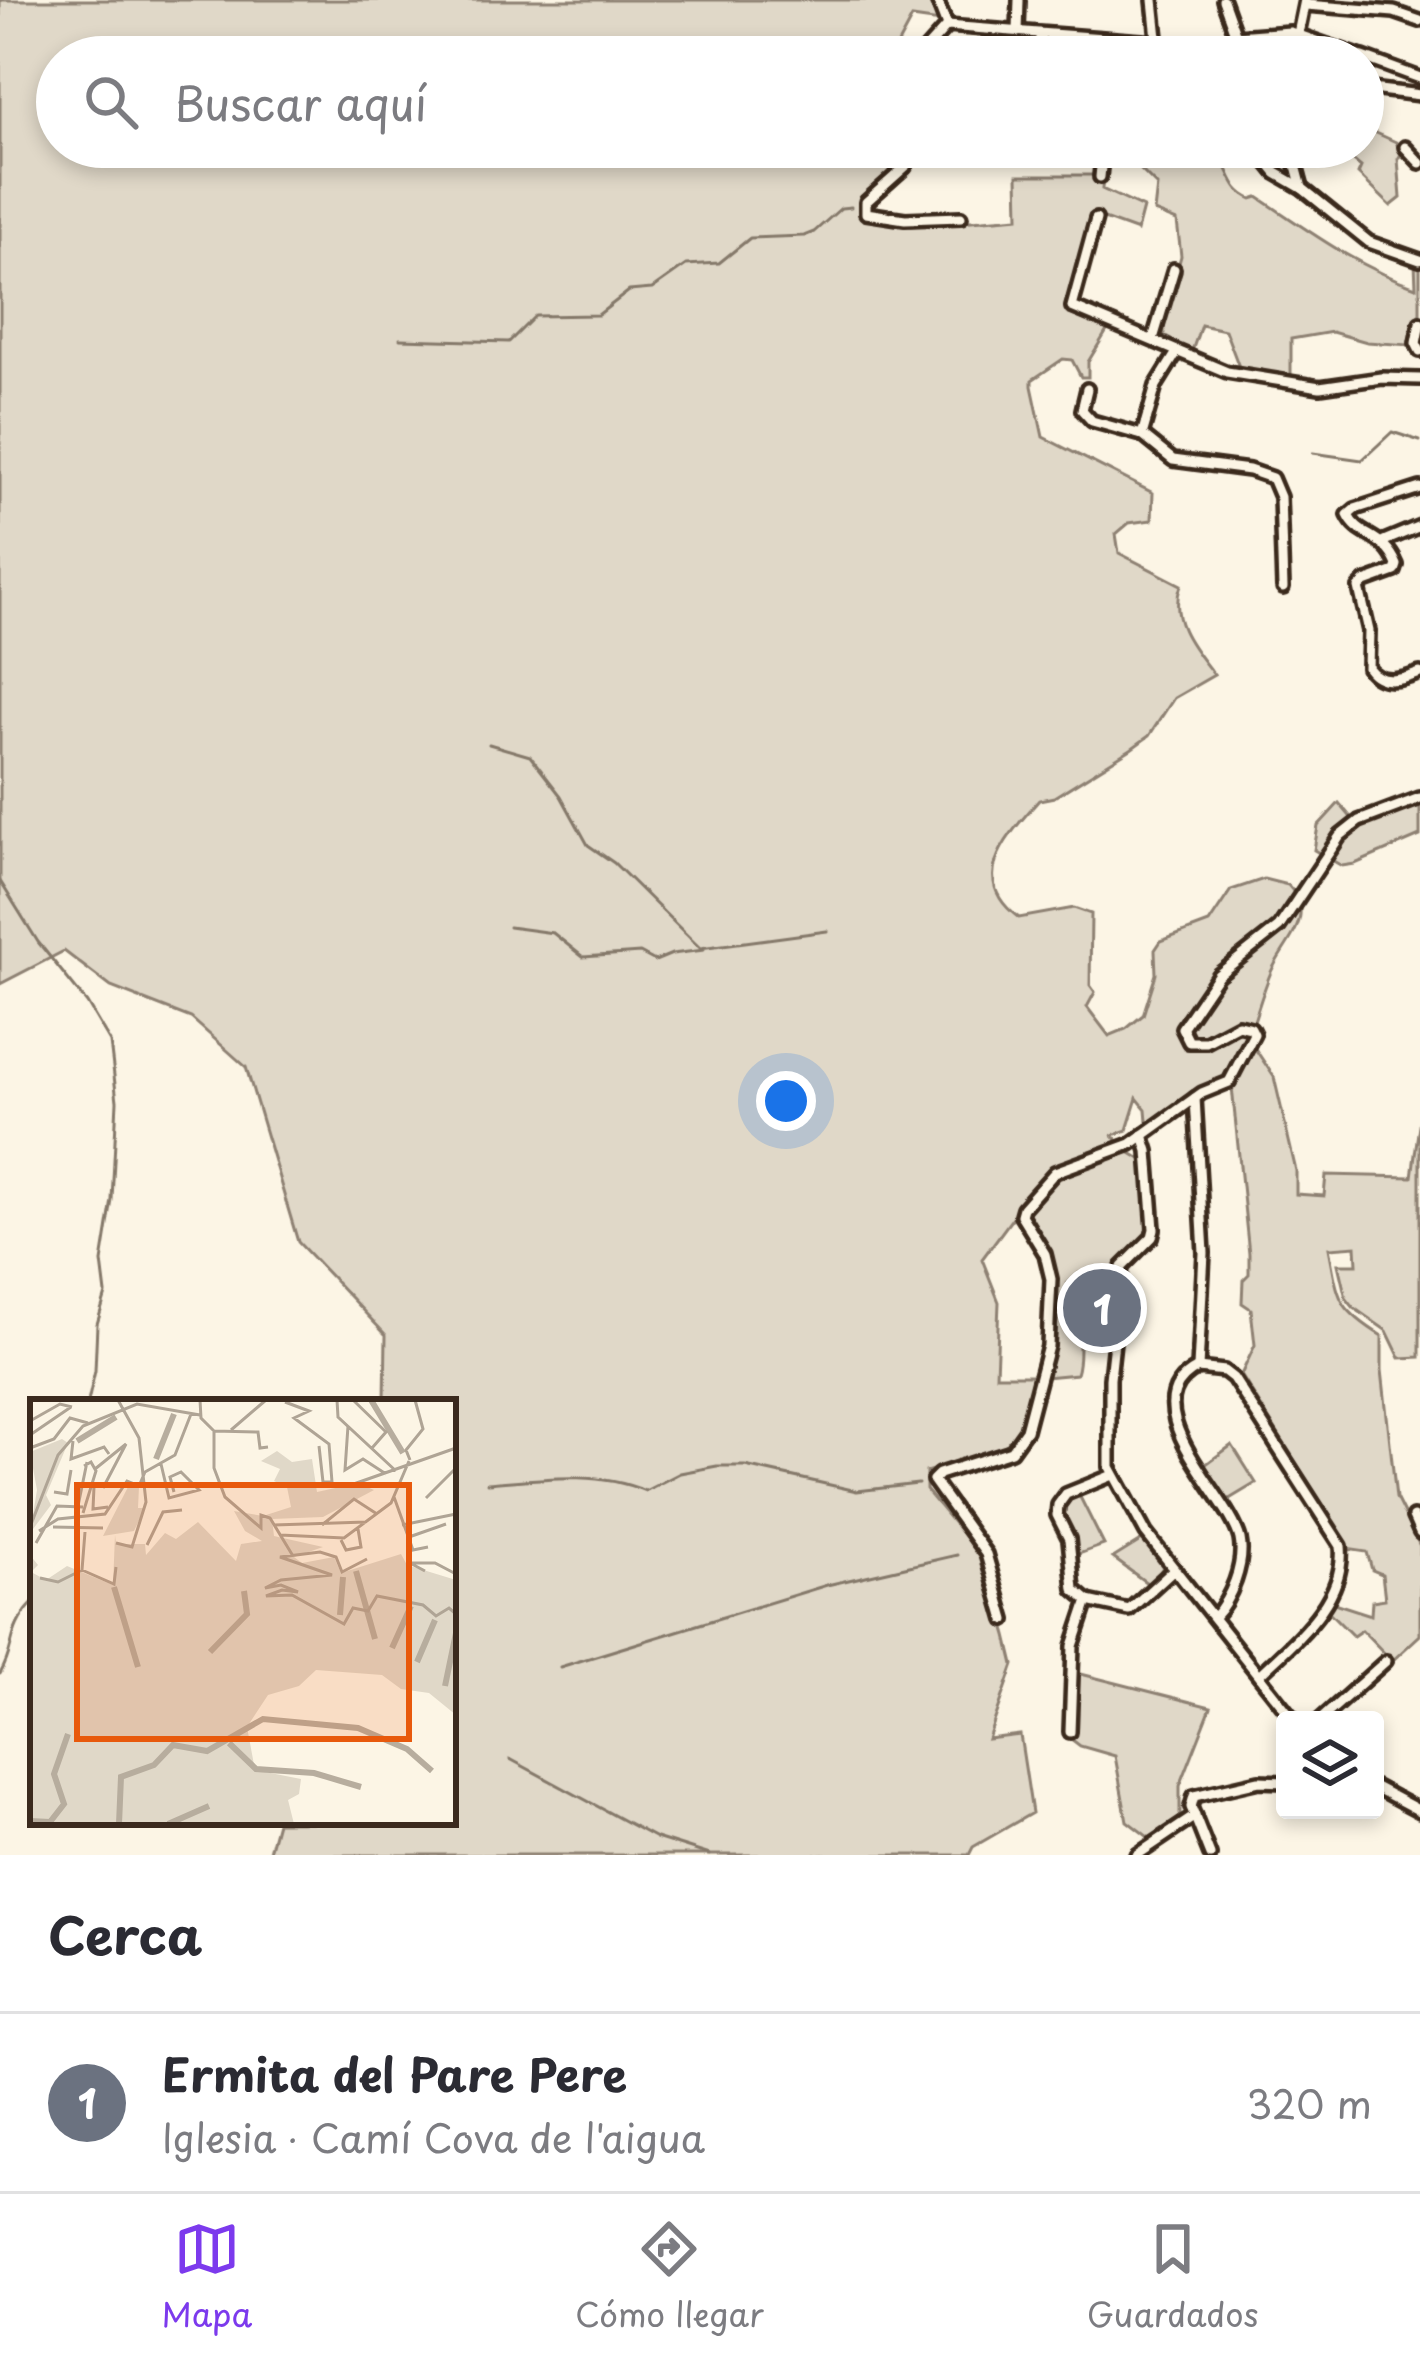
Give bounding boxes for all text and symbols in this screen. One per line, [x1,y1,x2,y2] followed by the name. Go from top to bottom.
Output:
[36,36,1384,168] search box
[174,68,427,136] text: Buscar aquí
[78,69,144,135] icon: search
[756,1071,816,1131] your location
[1063,1263,1141,1353] pin: 1
[30,1399,456,1825] inset map
[1276,1711,1384,1819] map controls
[1276,1711,1384,1819] button: layers
[48,1895,202,1972] text: Cerca
[162,2039,627,2107] text: Ermita del Pare Pere
[78,2073,96,2132] text: 1
[1247,2073,1372,2132] text: 320 m
[162,2107,705,2166] text: Iglesia · Camí Cova de l'aigua
[161,2216,252,2338] tab: Mapa
[575,2216,764,2338] tab: Cómo llegar
[1087,2216,1259,2338] tab: Guardados

